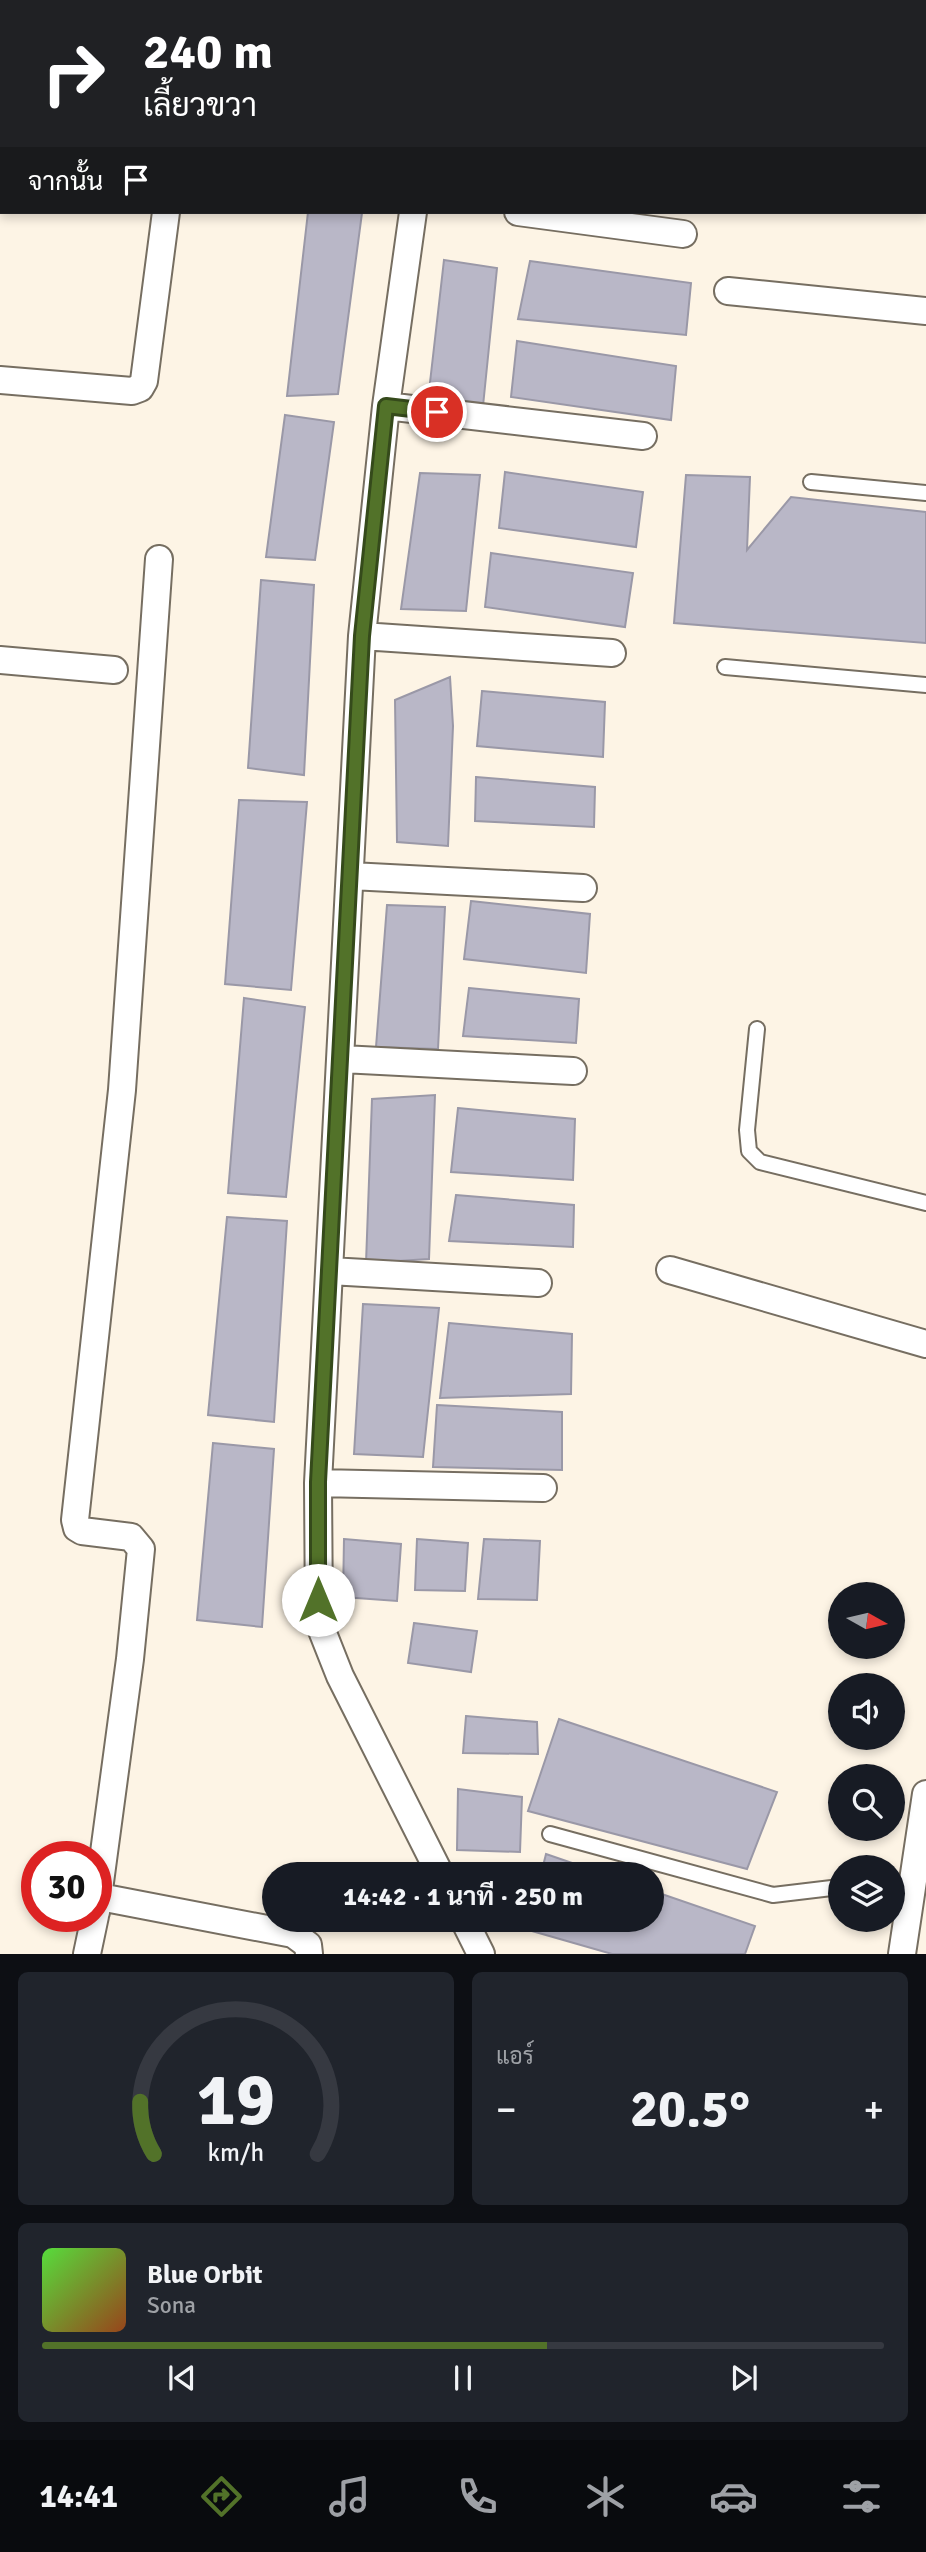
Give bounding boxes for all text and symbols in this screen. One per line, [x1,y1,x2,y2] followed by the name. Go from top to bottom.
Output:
[143,22,273,82] text: 240 m
[28,28,119,119] icon: right
[143,86,257,125] text: เลี้ยวขวา
[117,161,155,199] icon: arrive
[28,166,103,198] text: จากนั้น
[407,382,467,442] pin
[418,393,456,431] icon: arrive
[281,1563,355,1637] position arrow
[828,1582,905,1659] north arrow
[828,1582,905,1932] map controls
[828,1673,905,1750] button: sound
[828,1764,905,1841] button: search
[21,1841,112,1932] speed limit sign: 30
[828,1855,905,1932] button: layers
[343,1881,583,1913] text: 14:42 · 1 นาที · 250 m
[496,2042,534,2071] text: แอร์
[197,2057,275,2146] text: 19
[630,2077,750,2141] text: 20.5°
[496,2086,517,2133] text: −
[863,2086,884,2133] text: +
[208,2137,264,2168] text: km/h
[147,2259,263,2291] text: Blue Orbit
[147,2291,196,2320] text: Sona
[163,2359,201,2397] icon: previous
[444,2359,482,2397] icon: pause
[725,2359,763,2397] icon: next
[197,2472,246,2521] icon: directions
[325,2472,374,2521] icon: music
[453,2472,502,2521] icon: phone
[581,2472,630,2521] icon: climate
[709,2472,758,2521] icon: car
[837,2472,886,2521] icon: filters
[40,2477,118,2516] text: 14:41

